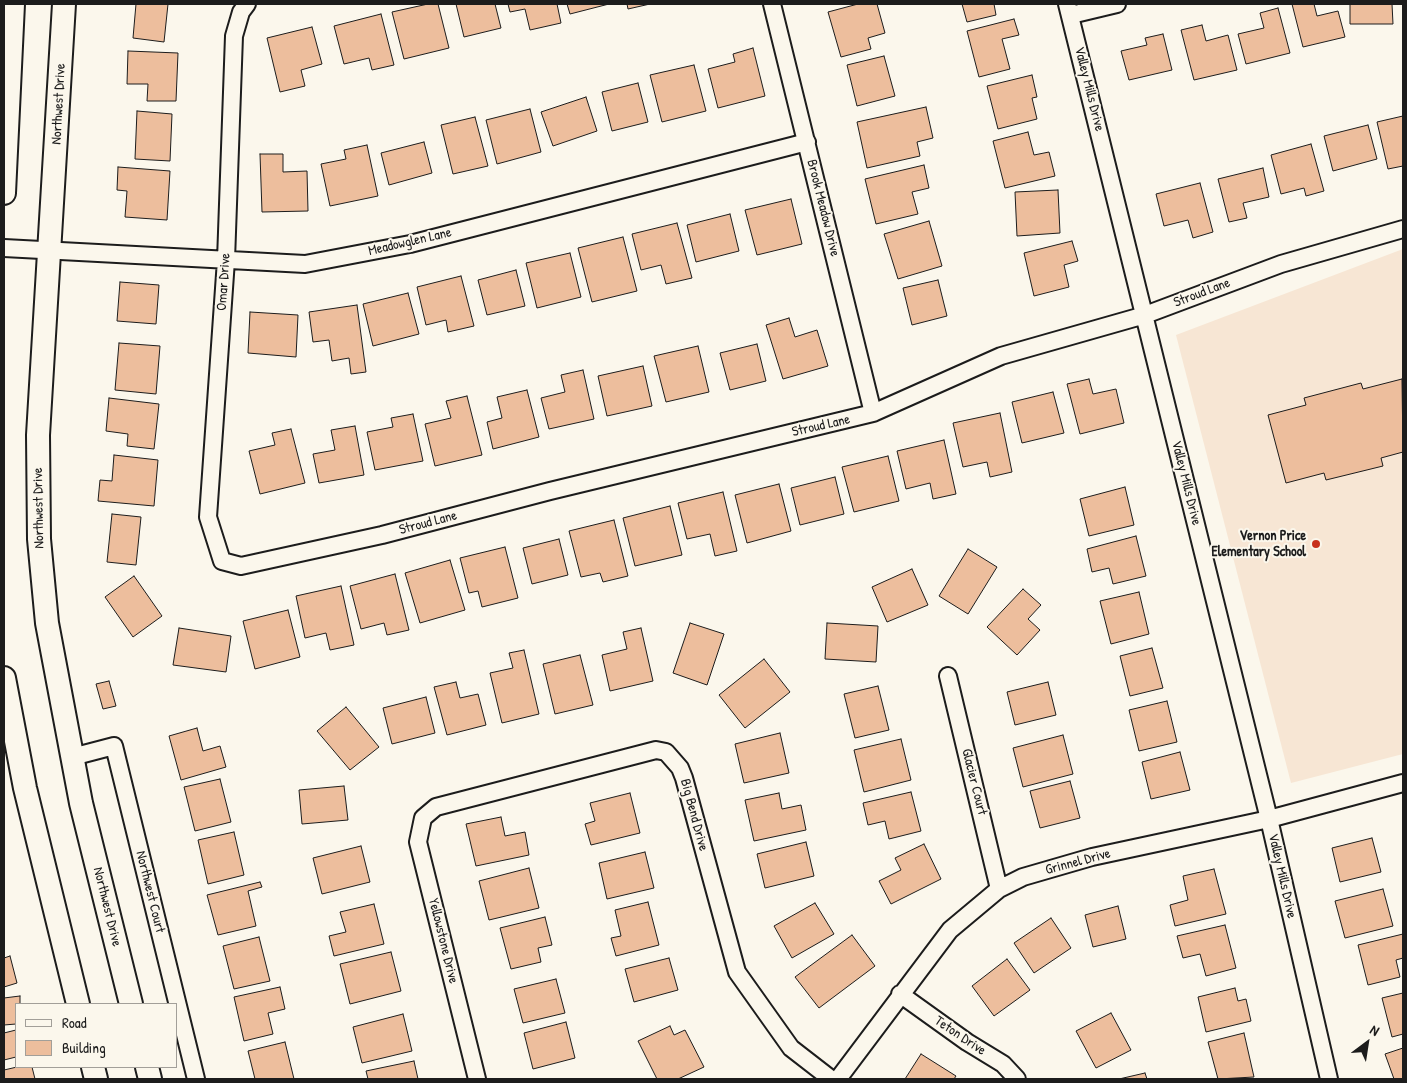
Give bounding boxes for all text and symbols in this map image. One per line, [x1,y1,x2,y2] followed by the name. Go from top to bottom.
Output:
[1070,45,1108,133] street label: Valley Mills Drive
[48,63,70,145] street label: Northwest Drive
[803,158,843,258] street label: Brook Meadow Drive
[367,224,453,260] street label: Meadowglen Lane
[214,253,234,311] street label: Omar Drive
[1171,275,1233,311] street label: Stroud Lane
[790,411,852,441] street label: Stroud Lane
[1167,439,1205,527] street label: Valley Mills Drive
[30,467,48,549] street label: Northwest Drive
[397,507,459,539] street label: Stroud Lane
[1212,528,1306,560] place label: Vernon Price Elementary School
[1310,538,1322,550] marker: Vernon Price Elementary School
[958,747,990,817] street label: Glacier Court
[676,777,712,853] street label: Big Bend Drive
[1264,832,1300,920] street label: Valley Mills Drive
[1044,845,1112,879] street label: Grinnel Drive
[132,849,168,935] street label: Northwest Court
[89,866,125,948] street label: Northwest Drive
[424,897,462,985] street label: Yellowstone Drive
[15,1003,178,1068] legend
[62,1012,87,1033] text: Road
[931,1013,989,1059] street label: Teton Drive
[1342,1018,1392,1068] north arrow
[1367,1020,1383,1040] text: N
[62,1037,106,1058] text: Building

